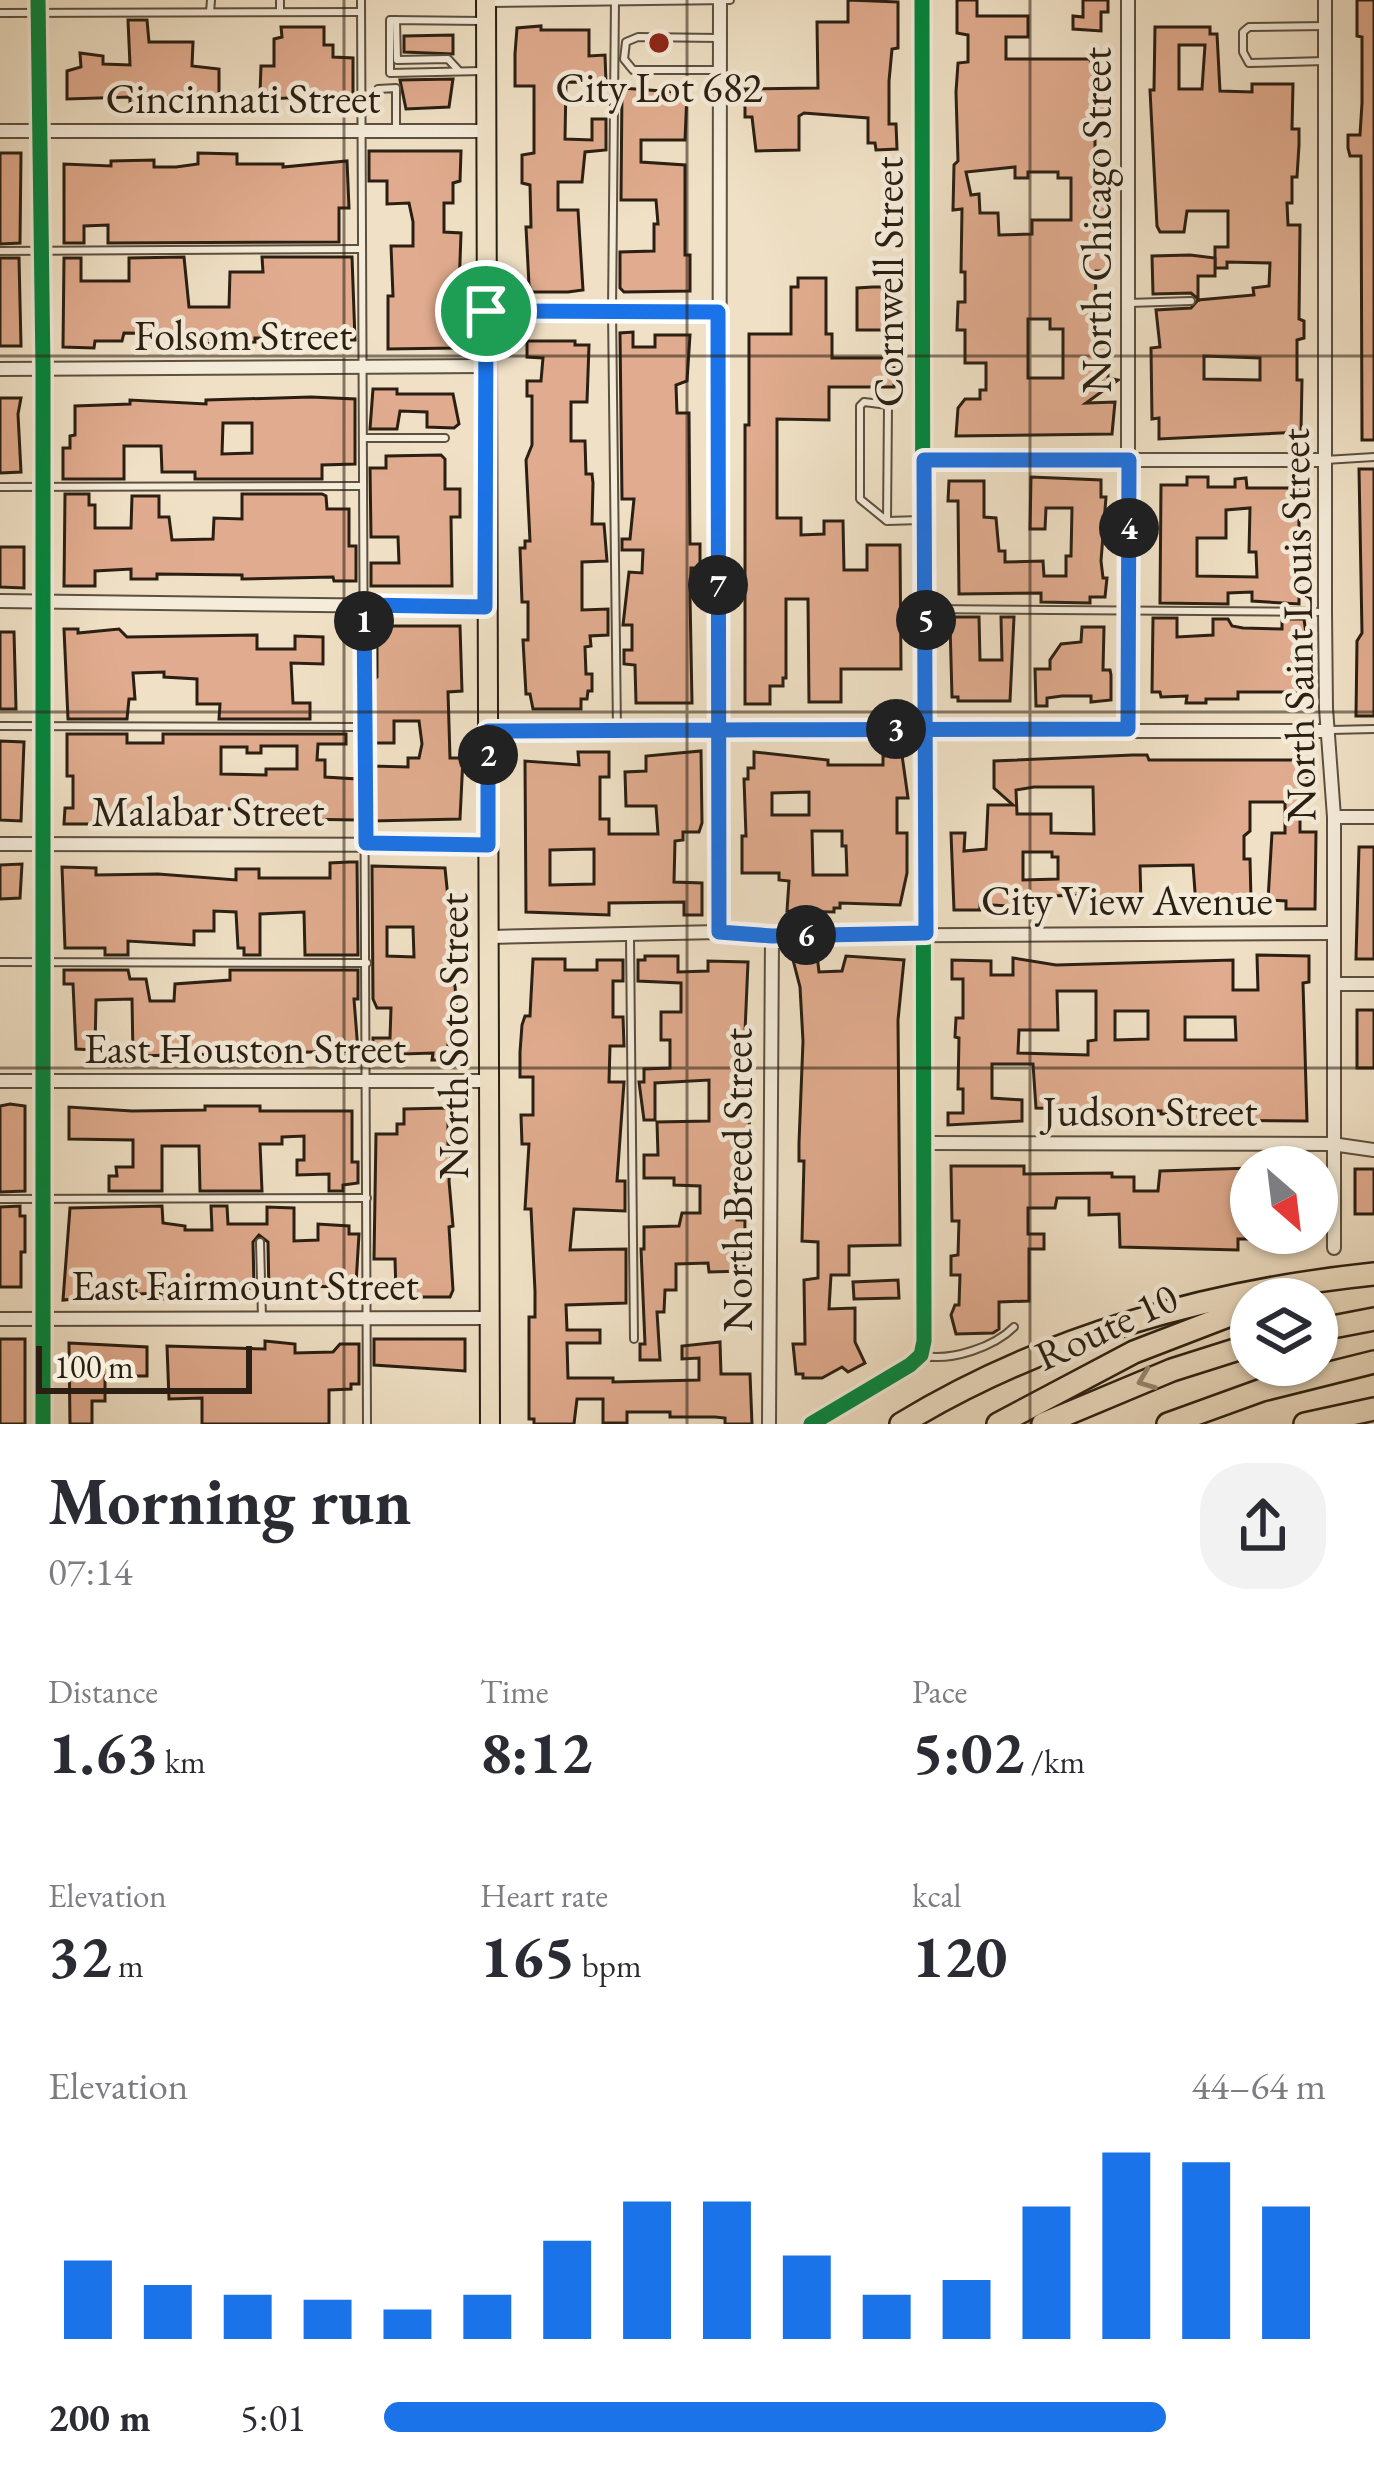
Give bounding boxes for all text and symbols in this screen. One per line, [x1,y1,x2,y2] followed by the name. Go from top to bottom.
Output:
[646,30,672,56] marker: City Lot 682
[1069,47,1124,393] street label: North Chicago Street
[555,60,763,115] place label: City Lot 682
[106,71,380,126] street label: Cincinnati Street
[861,157,916,407] street label: Cornwell Street
[435,260,537,362] pin
[453,278,519,344] icon: arrive
[134,308,352,363] street label: Folsom Street
[1267,428,1328,822] street label: North Saint Louis Street
[1099,498,1159,558] pin: 4
[1120,506,1138,549] text: 4
[688,555,748,615] pin: 7
[709,563,727,606] text: 7
[896,590,956,650] pin: 5
[334,591,394,651] pin: 1
[917,598,935,641] text: 5
[355,599,373,642] text: 1
[866,699,926,759] pin: 3
[887,707,905,750] text: 3
[458,725,518,785] pin: 2
[479,733,497,776] text: 2
[92,784,324,839] street label: Malabar Street
[981,873,1273,928] street label: City View Avenue
[426,893,481,1179] street label: North Soto Street
[776,905,836,965] pin: 6
[797,913,815,956] text: 6
[84,1021,406,1076] street label: East Houston Street
[710,1028,765,1332] street label: North Breed Street
[1040,1084,1257,1139] street label: Judson Street
[1230,1146,1338,1254] north arrow
[1230,1146,1338,1386] map controls
[71,1258,419,1313] street label: East Fairmount Street
[1026,1270,1186,1383] street label: Route 10
[1230,1278,1338,1386] button: layers
[36,1340,252,1393] scale bar
[54,1345,134,1388] text: 100 m
[1136,1366,1157,1391] one-way arrow
[48,1458,412,1544] text: Morning run
[1200,1463,1326,1589] button: share
[48,1546,133,1597] text: 07:14
[48,1670,158,1713] text: Distance
[480,1670,549,1713] text: Time
[912,1670,967,1713] text: Pace
[48,1713,158,1791] text: 1.63
[480,1713,592,1791] text: 8:12
[912,1713,1024,1791] text: 5:02
[158,1740,206,1783] text: km
[1024,1740,1085,1783] text: /km
[48,1874,167,1917] text: Elevation
[480,1874,608,1917] text: Heart rate
[912,1874,962,1917] text: kcal
[48,1917,111,1995] text: 32
[480,1917,575,1995] text: 165
[912,1917,1007,1995] text: 120
[111,1944,144,1987] text: m
[575,1944,642,1987] text: bpm
[48,2060,188,2111] text: Elevation
[1192,2060,1326,2111] text: 44–64 m
[48,2392,151,2443] text: 200 m
[240,2392,306,2443] text: 5:01

